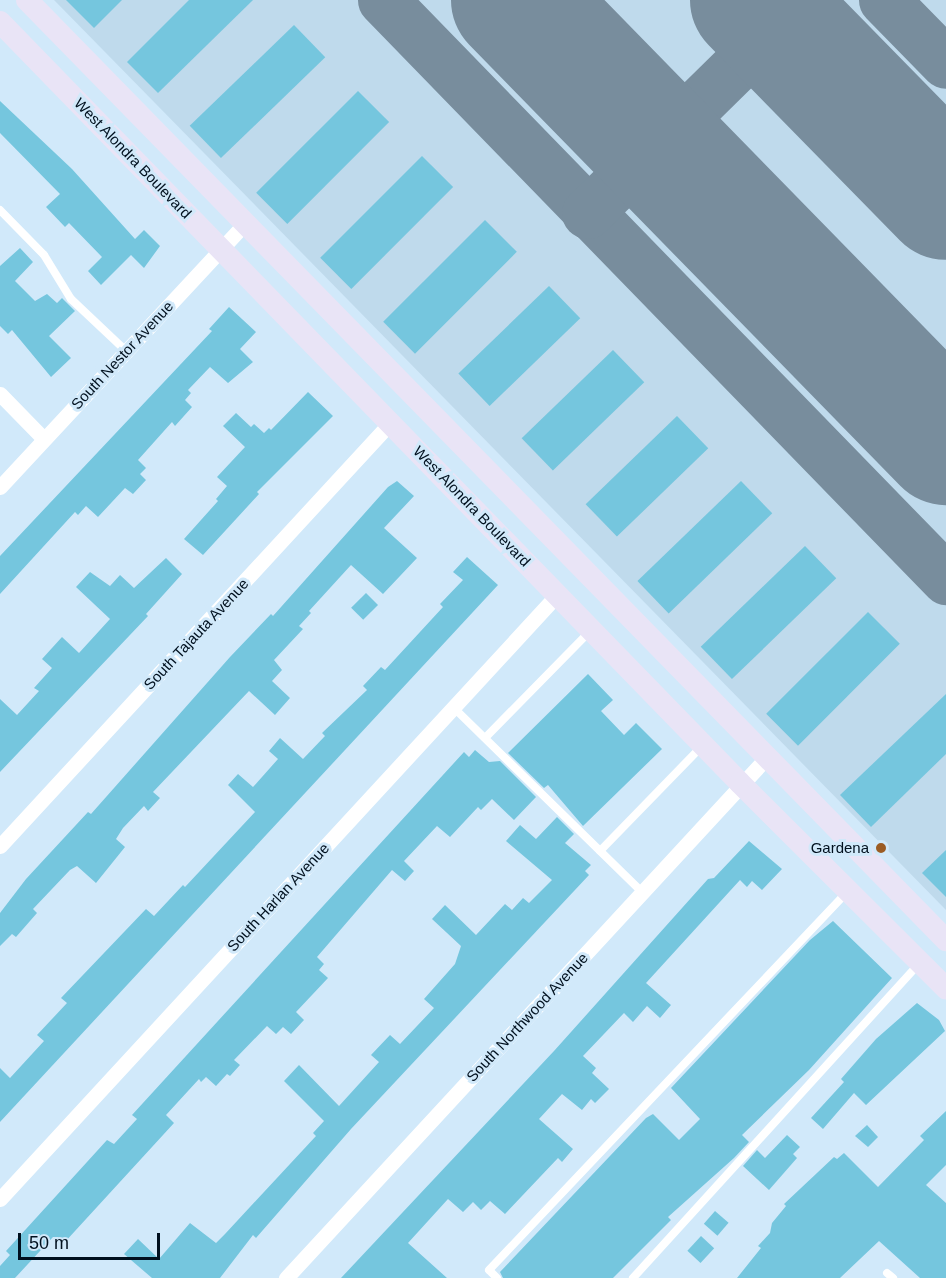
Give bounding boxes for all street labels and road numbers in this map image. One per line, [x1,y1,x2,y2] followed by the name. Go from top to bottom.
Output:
[70,94,196,222] street label: West Alondra Boulevard
[67,297,177,413] street label: South Nestor Avenue
[409,442,535,570] street label: West Alondra Boulevard
[139,574,253,694] street label: South Tajauta Avenue
[223,839,333,955] street label: South Harlan Avenue
[462,948,592,1086] street label: South Northwood Avenue

